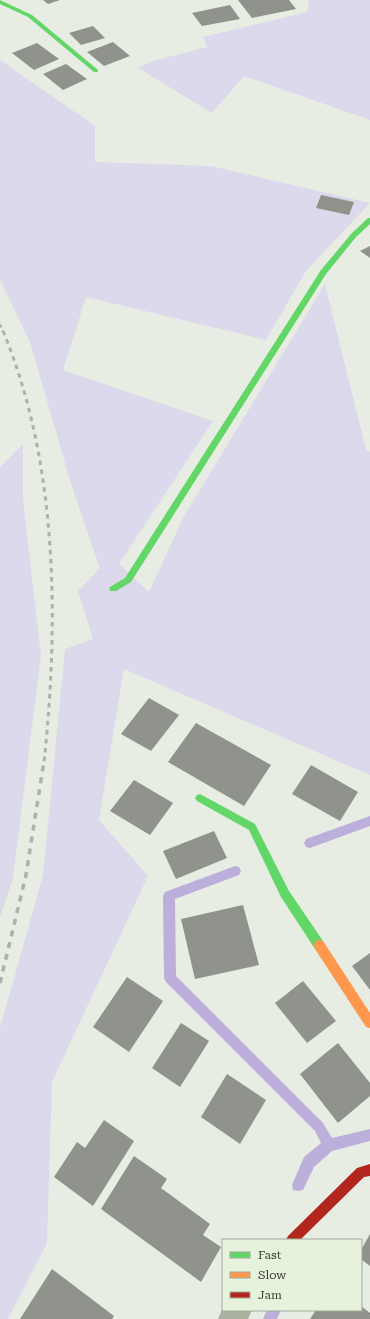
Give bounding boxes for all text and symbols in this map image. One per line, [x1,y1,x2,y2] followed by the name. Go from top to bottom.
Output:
[222,1239,362,1311] legend
[258,1248,282,1262] text: Fast
[258,1268,286,1282] text: Slow
[258,1288,282,1302] text: Jam

